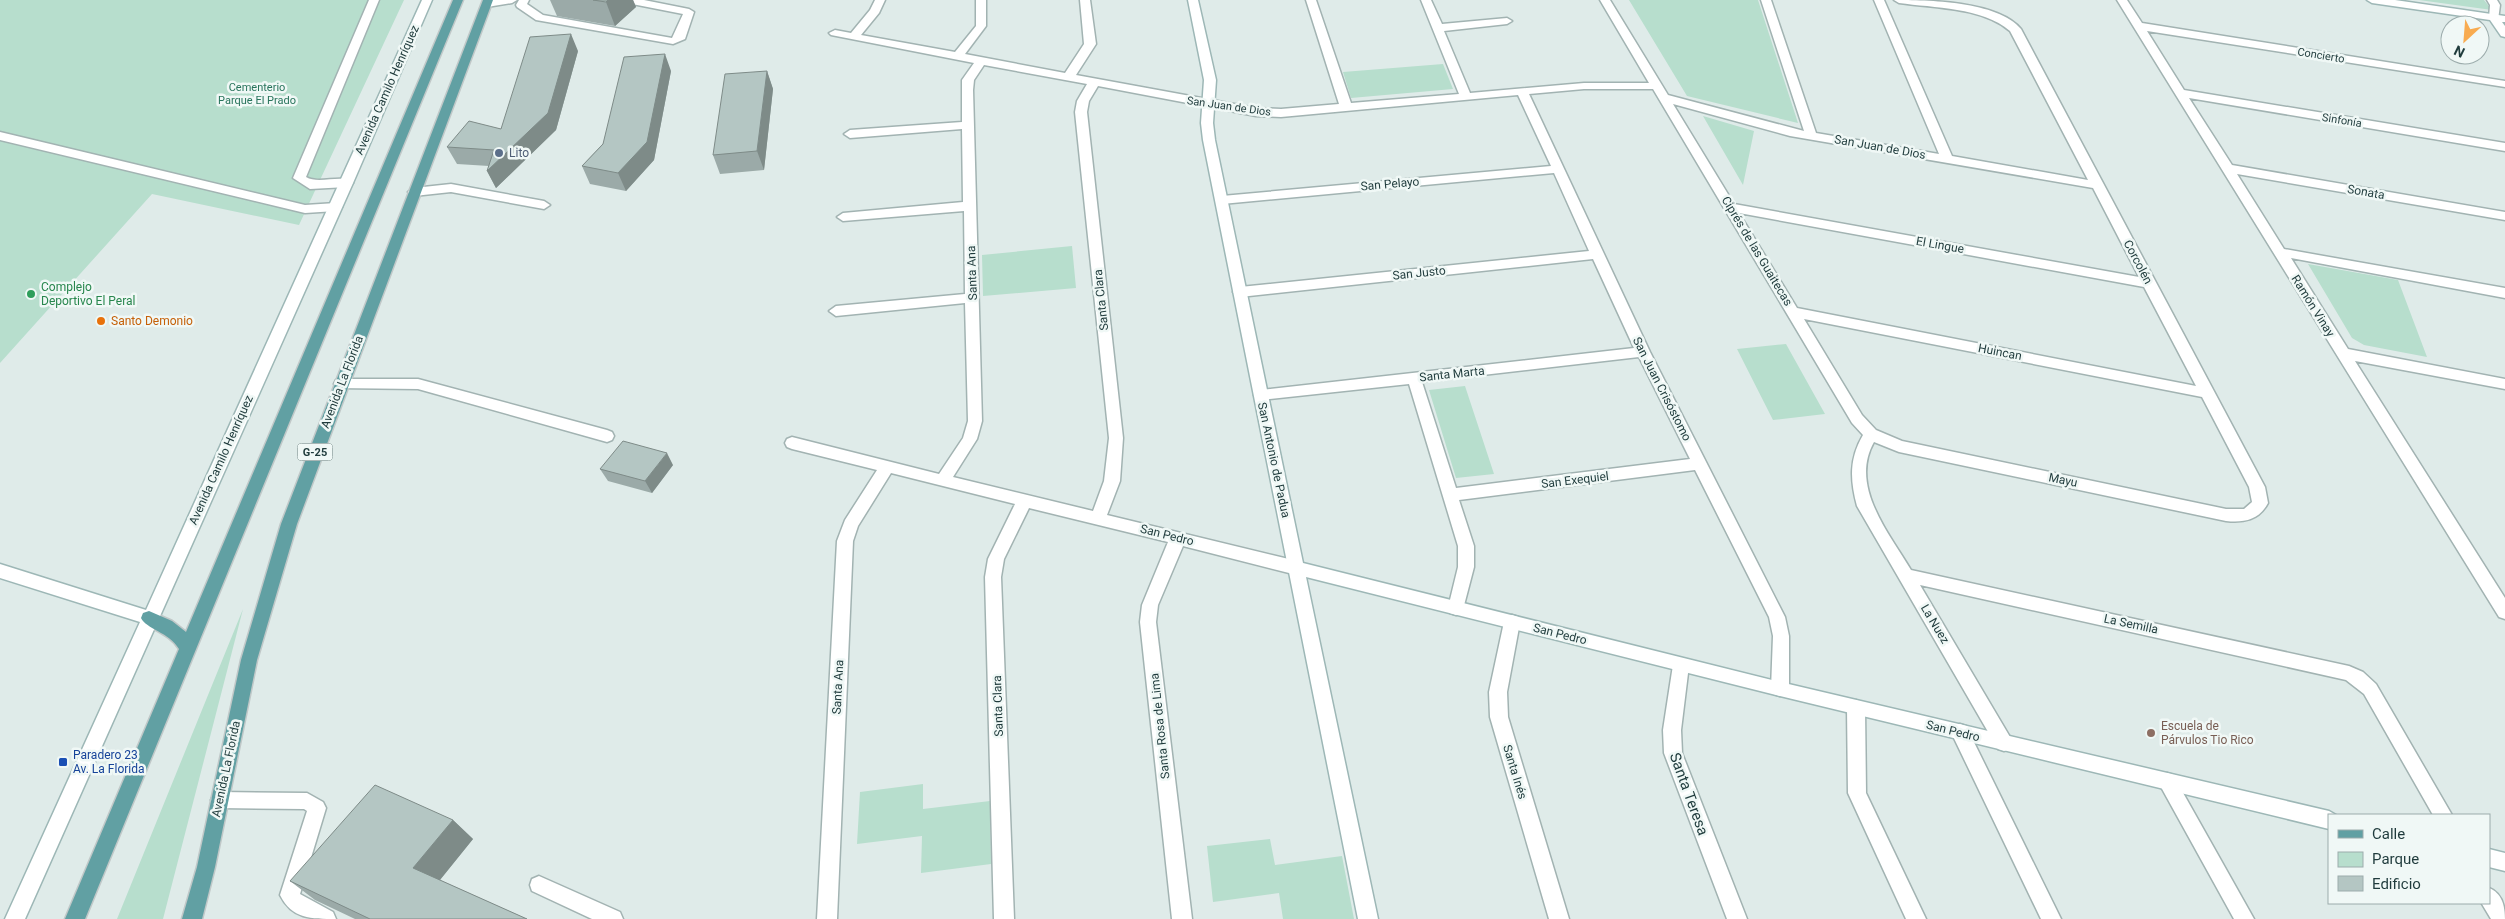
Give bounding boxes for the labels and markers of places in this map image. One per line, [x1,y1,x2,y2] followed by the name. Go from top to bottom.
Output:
[509,146,529,160] place label: Lito
[493,147,505,159] marker: Lito
[41,280,135,308] place label: Complejo Deportivo El Peral
[25,288,37,300] marker: Complejo Deportivo El Peral
[111,314,193,328] place label: Santo Demonio
[95,315,107,327] marker: Santo Demonio
[2161,719,2254,747] place label: Escuela de Párvulos Tio Rico
[2145,727,2157,739] marker: Escuela de Párvulos Tio Rico
[73,748,145,776] place label: Paradero 23 Av. La Florida
[57,756,69,768] marker: Paradero 23 Av. La Florida

